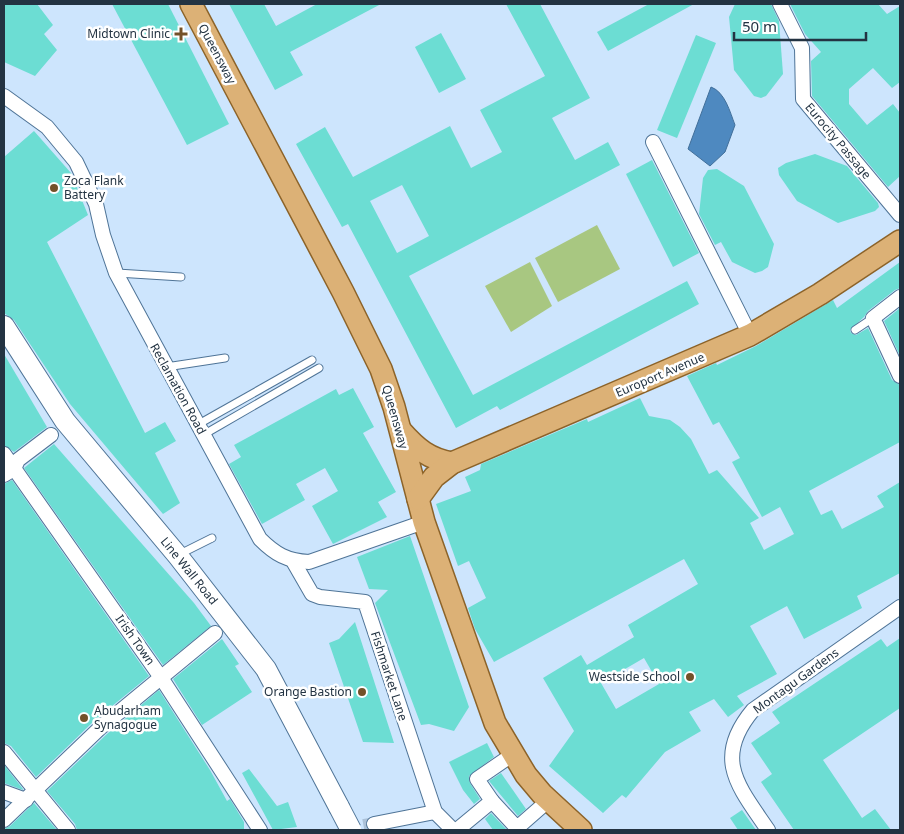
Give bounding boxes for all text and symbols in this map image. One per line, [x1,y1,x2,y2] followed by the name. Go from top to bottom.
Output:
[734,10,866,42] scale bar
[742,16,777,36] text: 50 m
[194,21,241,88] street label: Queensway
[87,25,170,42] place label: Midtown Clinic
[174,27,188,41] marker: Midtown Clinic
[801,99,876,183] street label: Eurocity Passage
[64,172,124,203] place label: Zoca Flank Battery
[48,182,60,194] marker: Zoca Flank Battery
[146,340,211,437] street label: Reclamation Road
[613,348,707,401] street label: Europort Avenue
[378,383,413,452] street label: Queensway
[157,533,222,608] street label: Line Wall Road
[112,611,159,668] street label: Irish Town
[367,629,412,723] street label: Fishmarket Lane
[749,644,842,717] street label: Montagu Gardens
[589,668,680,685] place label: Westside School
[684,671,696,683] marker: Westside School
[264,683,352,700] place label: Orange Bastion
[356,686,368,698] marker: Orange Bastion
[94,702,161,733] place label: Abudarham Synagogue
[78,712,90,724] marker: Abudarham Synagogue

